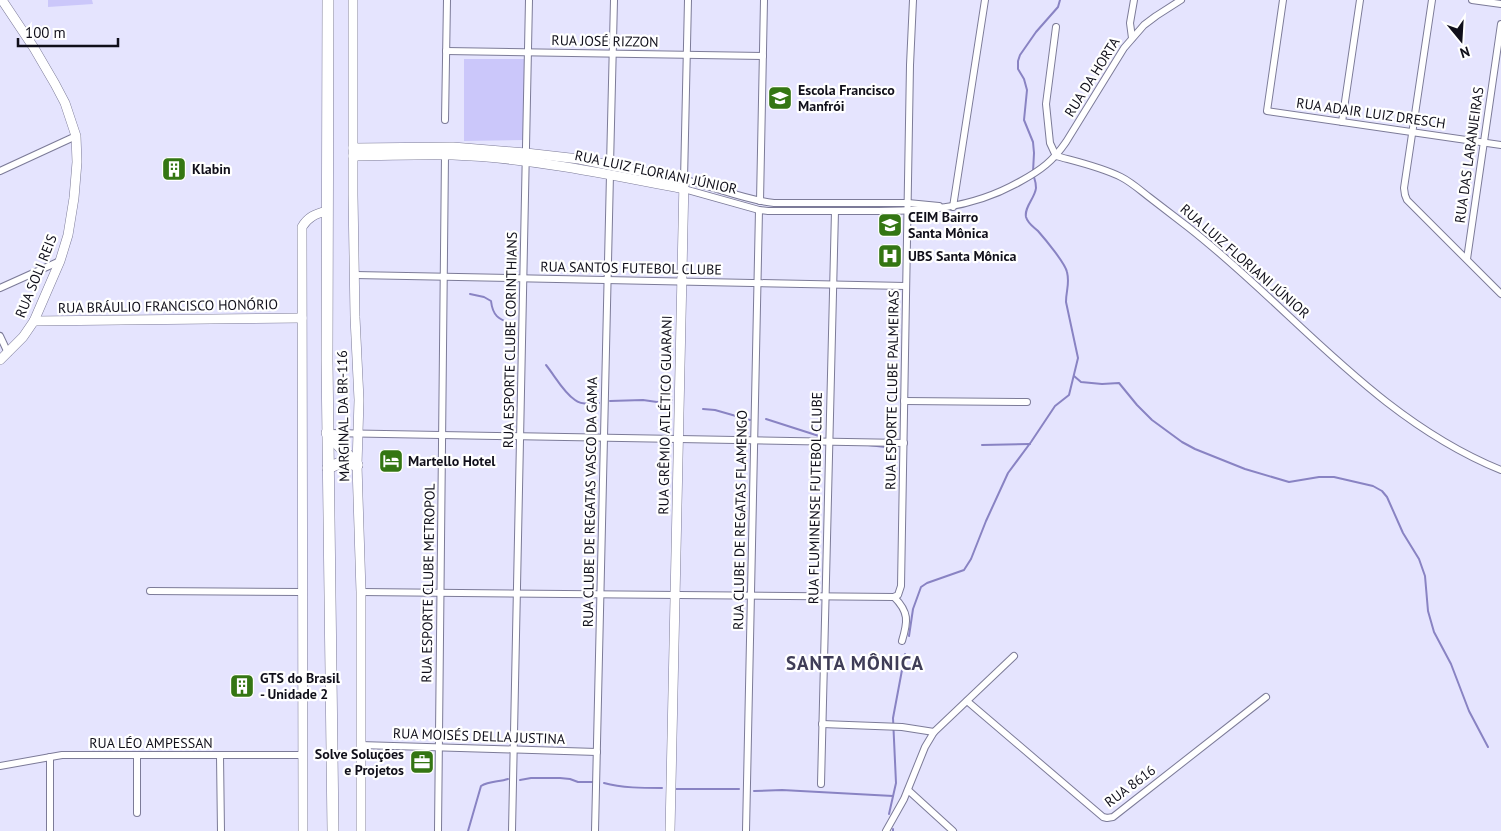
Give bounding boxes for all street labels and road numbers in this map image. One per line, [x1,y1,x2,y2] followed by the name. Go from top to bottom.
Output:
[551,31,659,51] street label: RUA JOSÉ RIZZON
[1060,33,1124,120] street label: RUA DA HORTA
[1451,86,1487,224] street label: RUA DAS LARANJEIRAS
[1295,94,1447,132] street label: RUA ADAIR LUIZ DRESCH
[573,146,739,198] street label: RUA LUIZ FLORIANI JÚNIOR
[1177,200,1313,322] street label: RUA LUIZ FLORIANI JÚNIOR
[11,232,61,320] street label: RUA SOLI REIS
[499,232,521,448] street label: RUA ESPORTE CLUBE CORINTHIANS
[540,257,722,279] street label: RUA SANTOS FUTEBOL CLUBE
[881,290,903,490] street label: RUA ESPORTE CLUBE PALMEIRAS
[58,295,278,317] street label: RUA BRÁULIO FRANCISCO HONÓRIO
[654,315,676,515] street label: RUA GRÊMIO ATLÉTICO GUARANI
[333,350,353,482] street label: MARGINAL DA BR-116
[579,376,601,627] street label: RUA CLUBE DE REGATAS VASCO DA GAMA
[804,392,826,604] street label: RUA FLUMINENSE FUTEBOL CLUBE
[729,410,751,630] street label: RUA CLUBE DE REGATAS FLAMENGO
[417,483,439,683] street label: RUA ESPORTE CLUBE METROPOL
[393,724,566,748] street label: RUA MOISÉS DELLA JUSTINA
[89,734,213,752] street label: RUA LÉO AMPESSAN
[1101,761,1159,811] street label: RUA 8616

